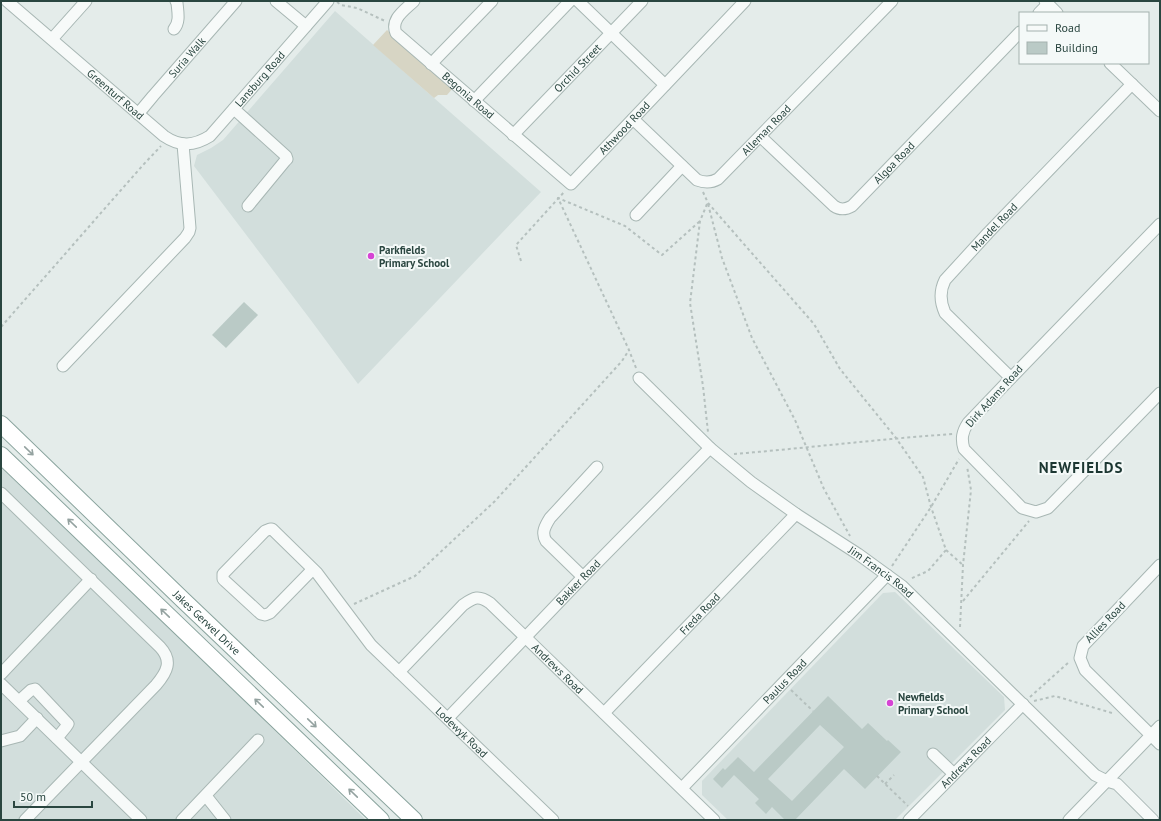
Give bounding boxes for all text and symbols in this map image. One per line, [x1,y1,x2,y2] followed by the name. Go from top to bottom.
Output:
[1019,12,1149,64] legend
[1055,20,1080,35] text: Road
[165,33,209,80] street label: Suria Walk
[1055,40,1098,55] text: Building
[551,41,604,95] street label: Orchid Street
[232,48,288,110] street label: Lansburg Road
[84,66,147,123] street label: Greenturf Road
[439,69,497,122] street label: Begonia Road
[596,98,653,157] street label: Athwood Road
[738,102,794,158] street label: Alleman Road
[870,138,918,187] street label: Algoa Road
[968,200,1020,254] street label: Mandel Road
[379,243,450,270] place label: Parkfields Primary School
[366,251,376,261] marker: Parkfields Primary School
[962,362,1026,430] street label: Dirk Adams Road
[24,446,34,456] one-way arrow
[1039,458,1123,477] district label: NEWFIELDS
[67,518,77,528] one-way arrow
[845,542,917,601] street label: Jim Francis Road
[553,557,603,608] street label: Bakker Road
[170,587,244,658] street label: Jakes Gerwel Drive
[676,590,723,638] street label: Freda Road
[1082,598,1128,646] street label: Allies Road
[160,608,170,618] one-way arrow
[529,640,587,697] street label: Andrews Road
[760,656,810,707] street label: Paulus Road
[898,690,969,717] place label: Newfields Primary School
[254,698,264,708] one-way arrow
[885,698,895,708] marker: Newfields Primary School
[433,704,491,761] street label: Lodewyk Road
[307,718,317,728] one-way arrow
[937,734,994,791] street label: Andrews Road
[14,783,92,809] scale bar
[348,788,358,798] one-way arrow
[20,789,46,804] text: 50 m

